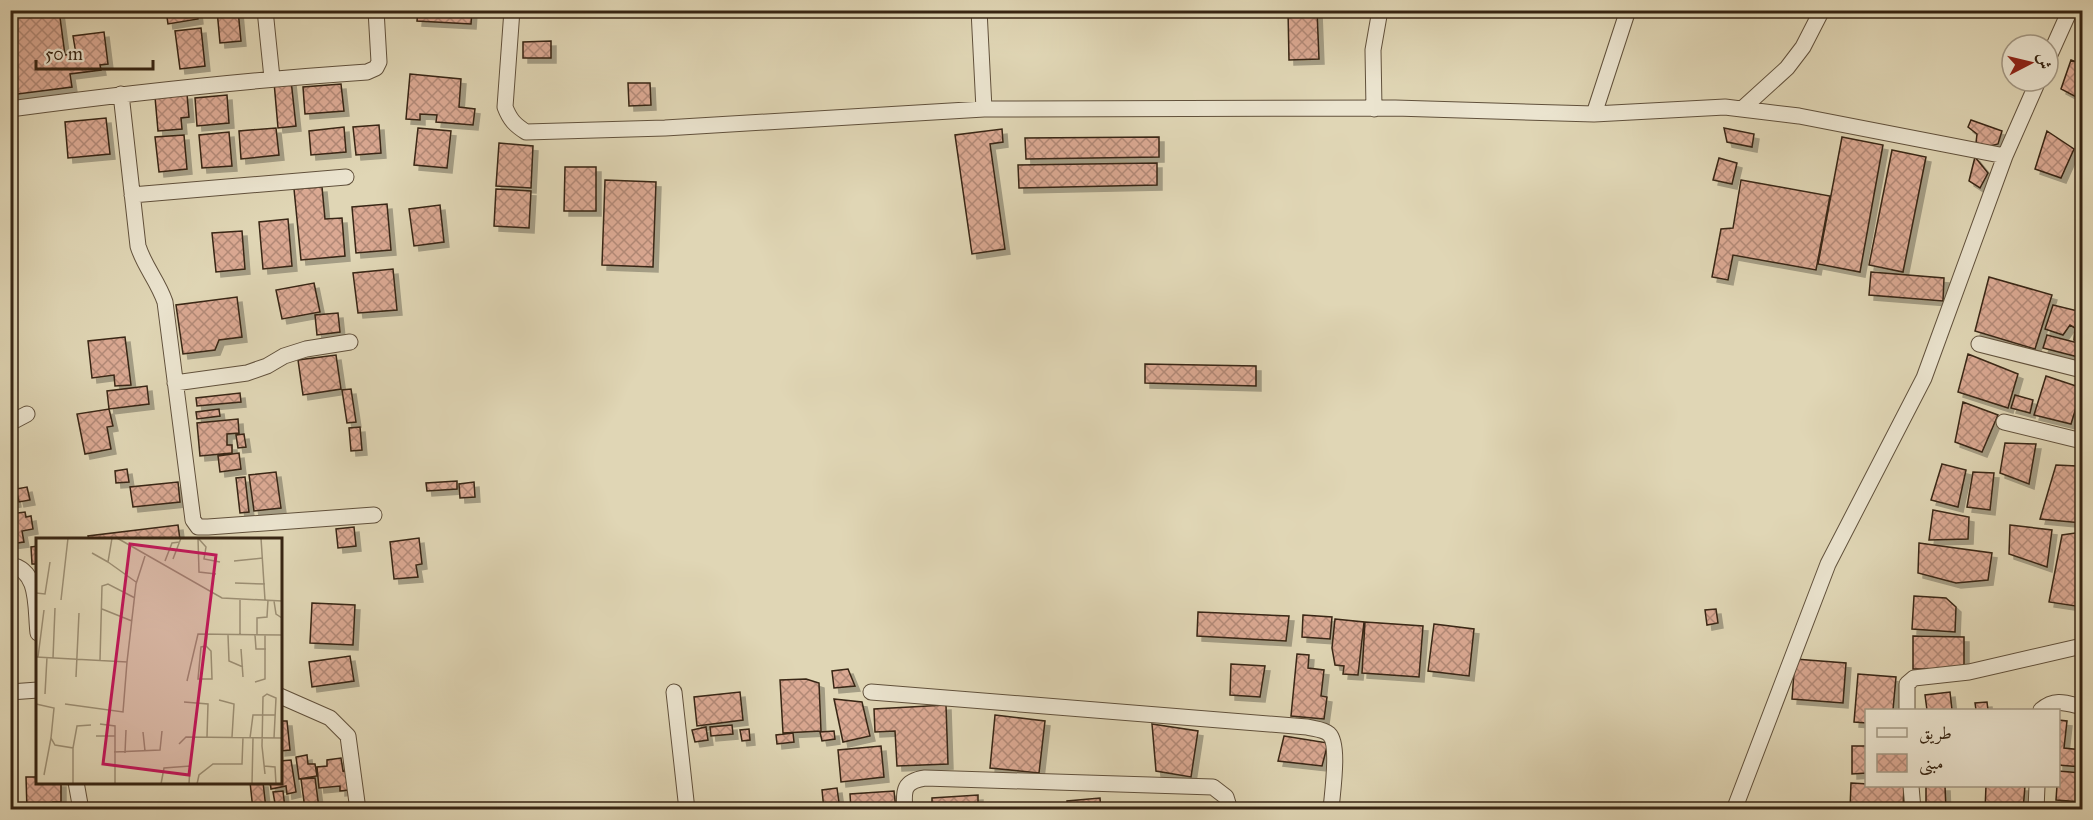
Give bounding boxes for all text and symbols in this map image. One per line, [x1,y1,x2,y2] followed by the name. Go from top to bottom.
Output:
[36,33,153,71] scale bar
[2000,33,2060,93] north arrow
[45,43,83,65] text: 50 m
[2034,52,2055,70] text: ش
[36,538,282,784] inset map
[1865,709,2060,787] legend
[1919,722,1952,745] text: طريق
[1919,752,1944,776] text: مبنى

